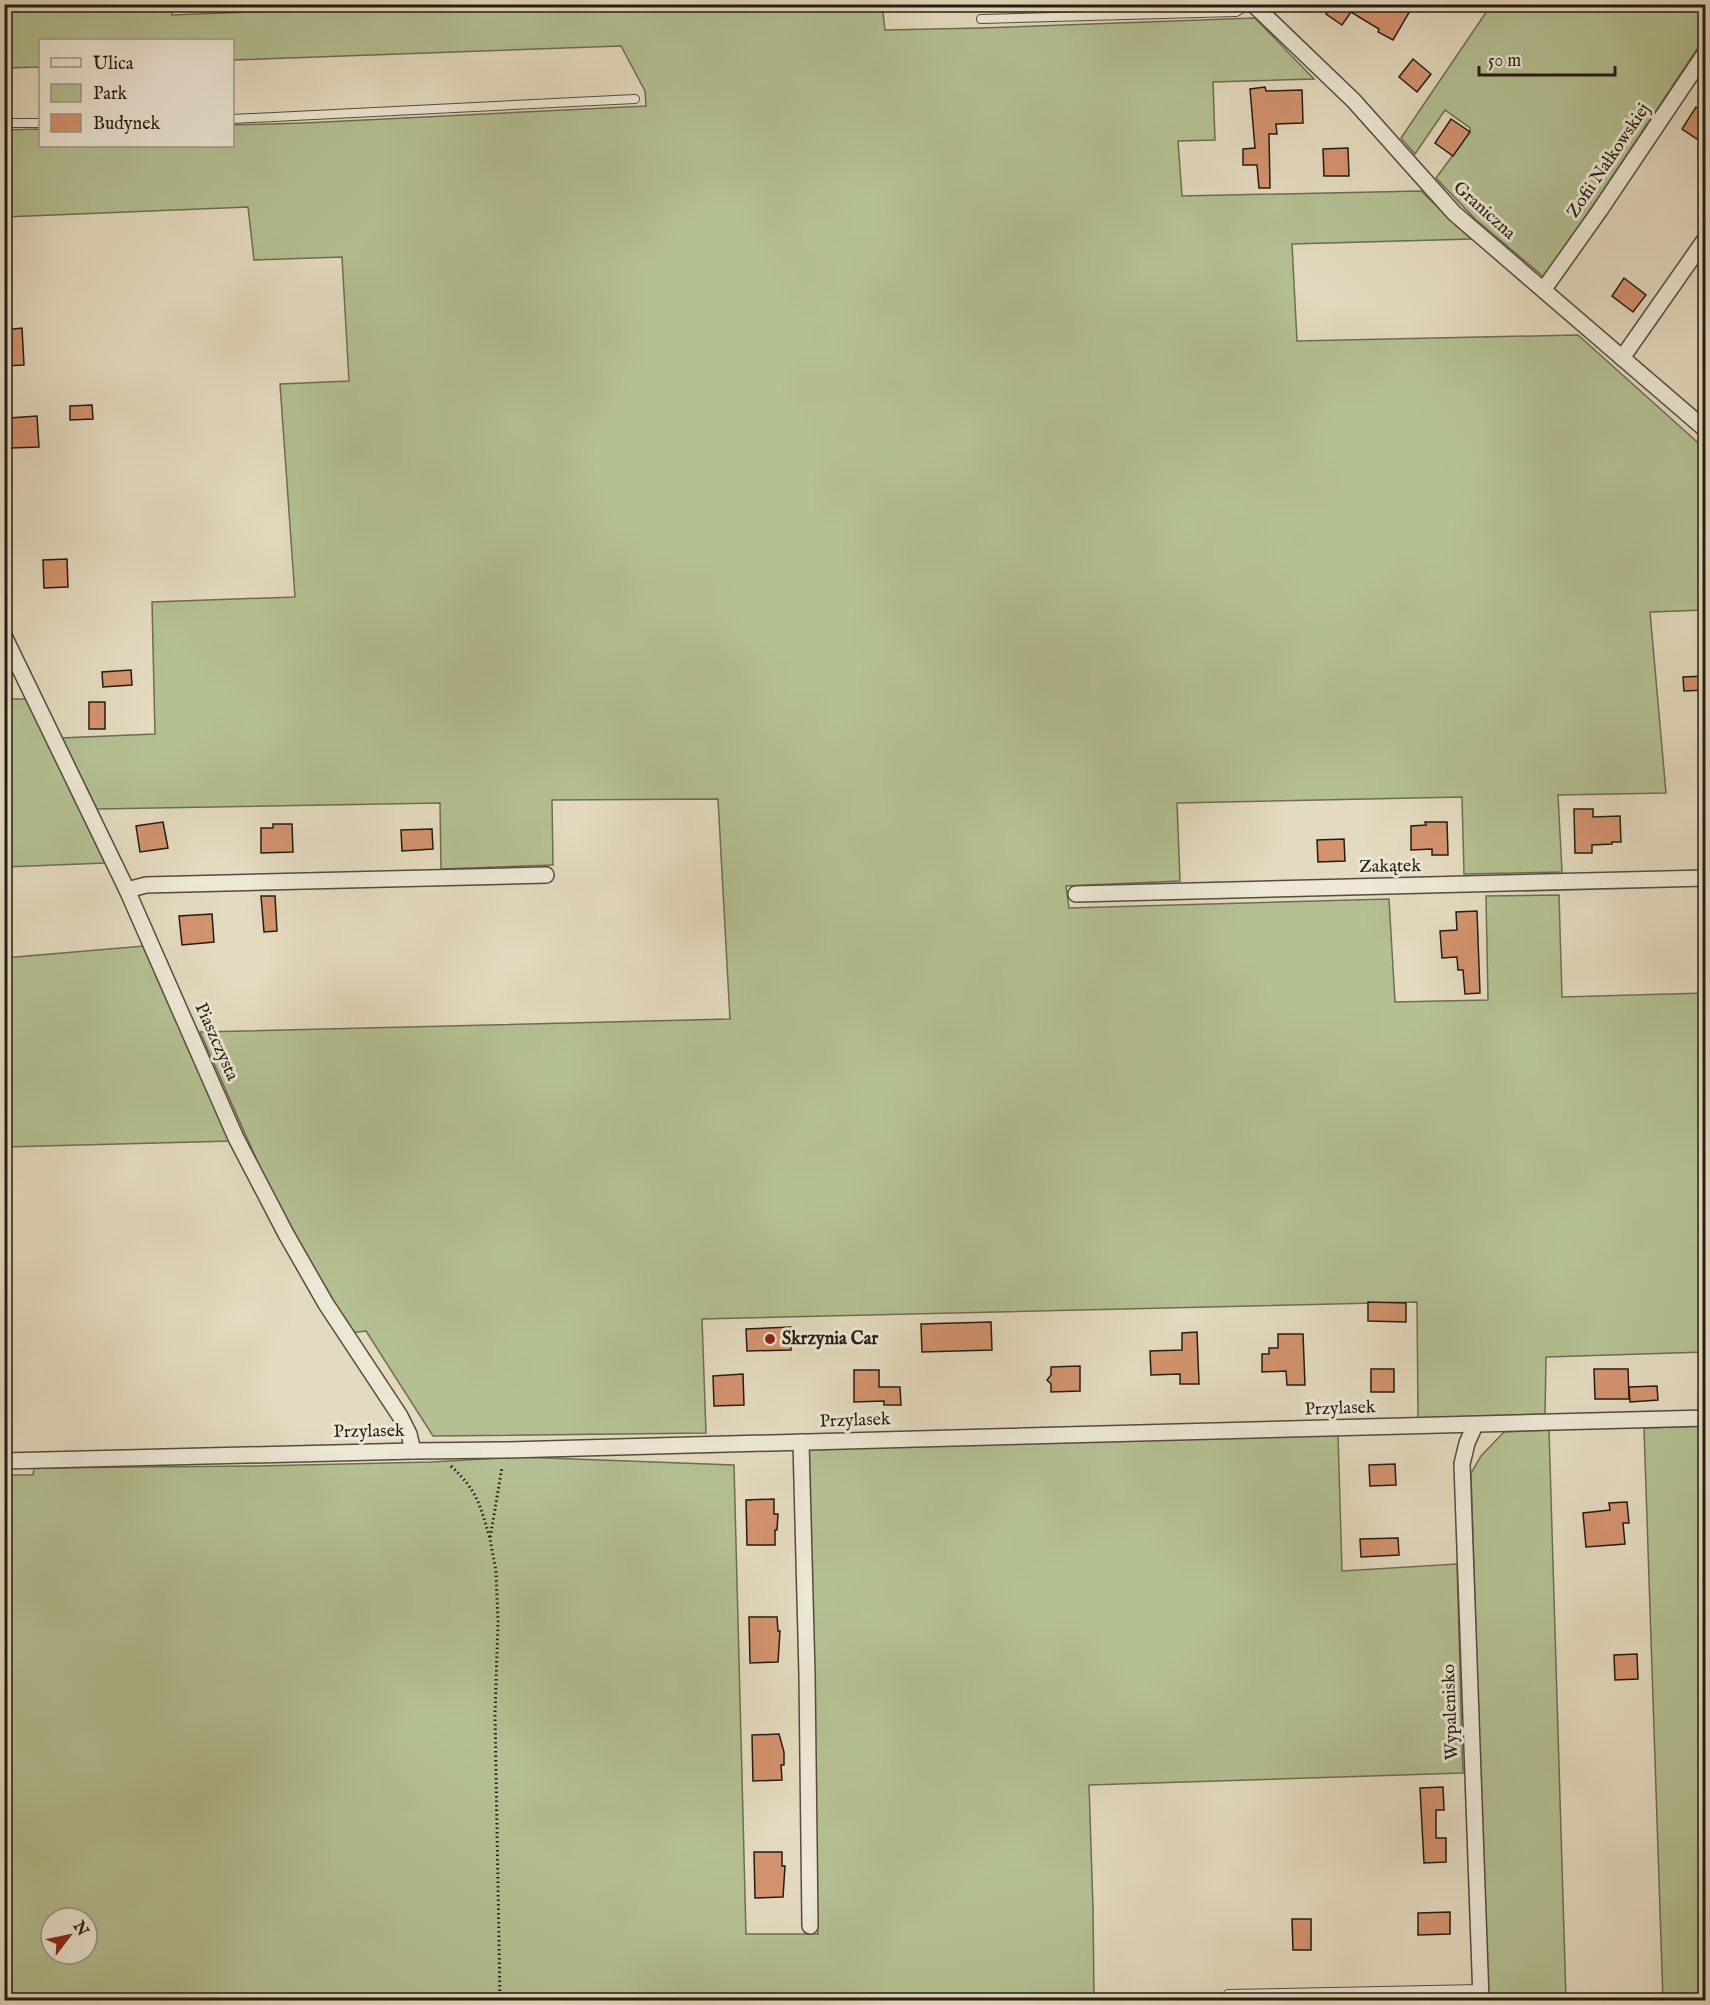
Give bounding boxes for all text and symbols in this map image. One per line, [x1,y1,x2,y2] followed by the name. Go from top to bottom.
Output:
[39,39,234,147] legend
[1479,39,1616,77] scale bar
[1488,50,1521,73] text: 50 m
[93,53,134,76] text: Ulica
[93,83,128,106] text: Park
[1562,99,1656,223] street label: Zofii Nałkowskiej
[93,113,160,136] text: Budynek
[1448,177,1520,245] street label: Graniczna
[1359,855,1422,879] street label: Zakątek
[189,999,243,1085] street label: Piaszczysta
[782,1328,878,1351] place label: Skrzynia Car
[763,1332,777,1346] marker: Skrzynia Car
[1304,1396,1376,1422] street label: Przylasek
[819,1408,891,1434] street label: Przylasek
[333,1420,405,1444] street label: Przylasek
[1438,1663,1464,1761] street label: Wypalenisko
[39,1906,99,1966] north arrow
[67,1917,92,1940] text: N

